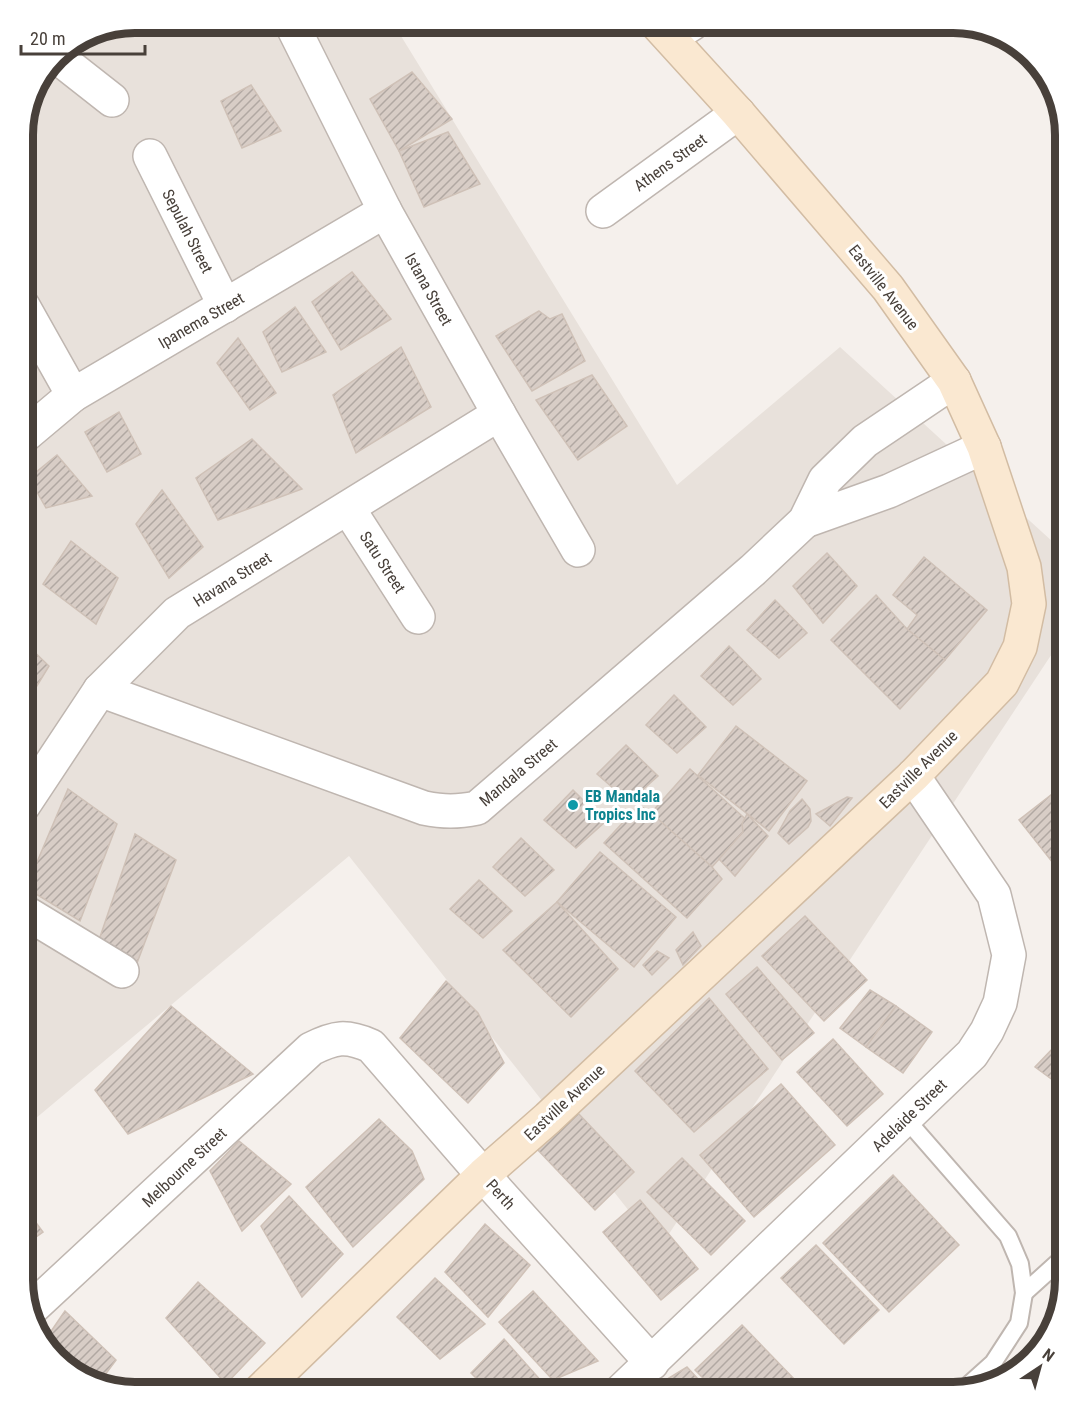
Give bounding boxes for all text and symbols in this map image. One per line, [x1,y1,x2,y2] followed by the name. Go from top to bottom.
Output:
[21,18,146,56] scale bar
[30,28,65,49] text: 20 m
[630,130,711,195] street label: Athens Street
[158,186,217,277] street label: Sepulah Street
[844,241,923,334] street label: Eastville Avenue
[401,250,456,329] street label: Istana Street
[155,288,248,353] street label: Ipanema Street
[356,528,410,597] street label: Satu Street
[190,548,275,611] street label: Havana Street
[875,726,961,812] street label: Eastville Avenue
[476,734,561,810] street label: Mandala Street
[585,787,661,824] place label: EB Mandala Tropics Inc
[566,798,580,812] marker: EB Mandala Tropics Inc
[520,1060,608,1144] street label: Eastville Avenue
[868,1075,951,1156] street label: Adelaide Street
[138,1123,231,1211] street label: Melbourne Street
[482,1175,519,1213] street label: Perth
[1010,1337,1070,1397] north arrow
[1039,1345,1058,1366] text: N

